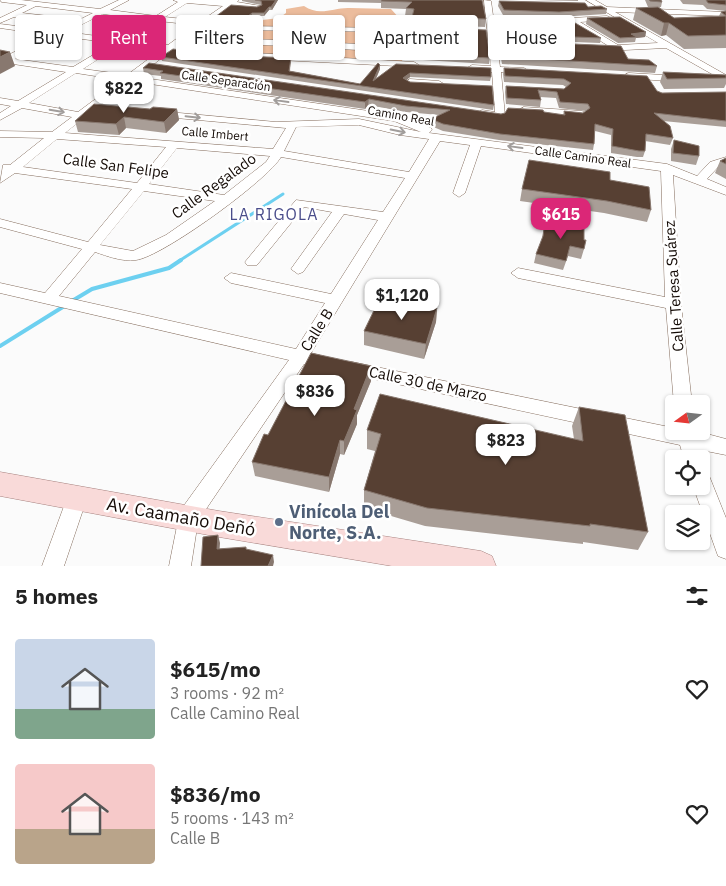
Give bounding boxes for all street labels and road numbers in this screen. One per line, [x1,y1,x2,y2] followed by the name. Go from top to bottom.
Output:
[180,67,272,94] street label: Calle Separación
[367,102,436,129] street label: Camino Real
[181,123,249,144] street label: Calle Imbert
[534,142,632,171] street label: Calle Camino Real
[62,149,170,182] street label: Calle San Felipe
[168,149,260,223] street label: Calle Regalado
[659,220,688,352] street label: Calle Teresa Suárez
[296,305,337,355] street label: Calle B
[367,362,489,405] street label: Calle 30 de Marzo
[105,492,257,541] street label: Av. Caamaño Deñó

